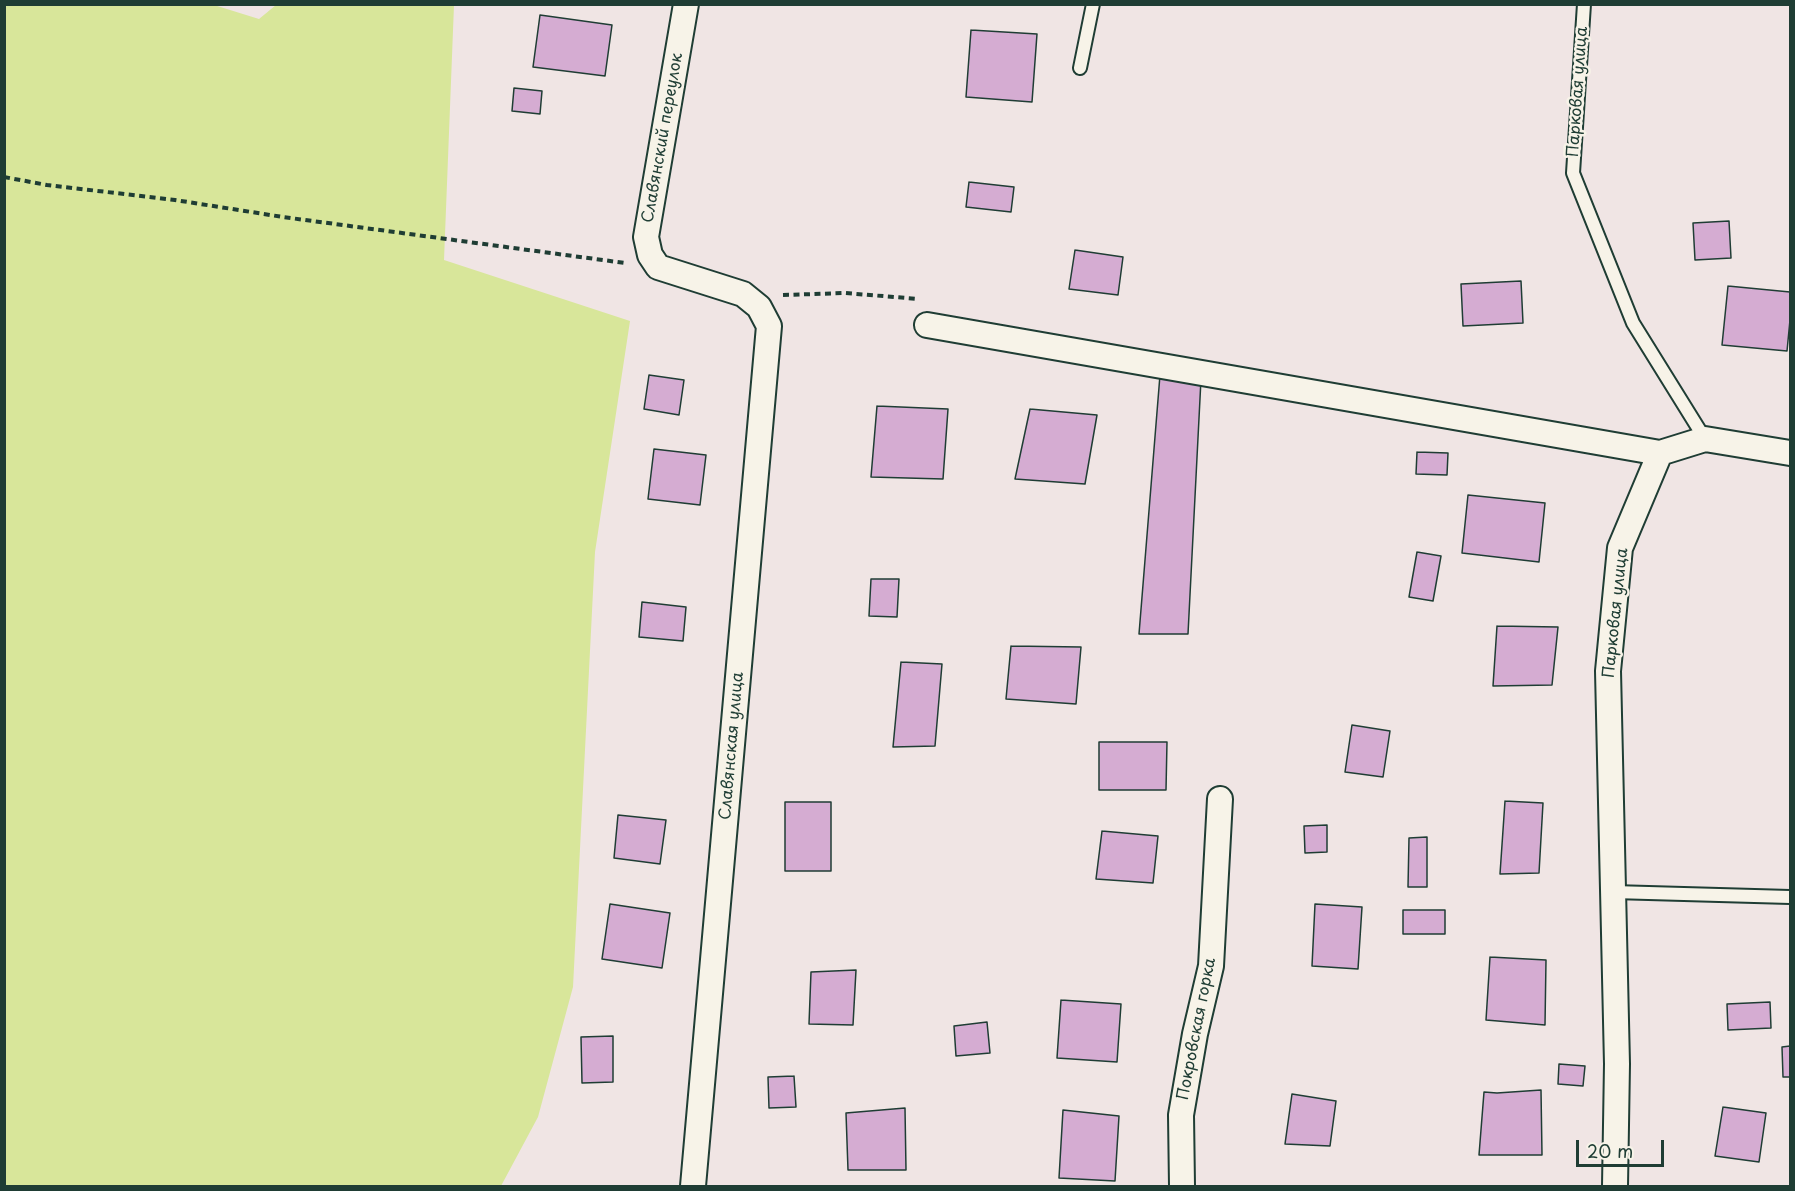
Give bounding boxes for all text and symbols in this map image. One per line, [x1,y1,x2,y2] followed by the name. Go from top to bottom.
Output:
[1564,26,1592,158] street label: Парковая улица
[639,52,687,224] street label: Славянский переулок
[1600,547,1632,679] street label: Парковая улица
[716,671,748,821] street label: Славянская улица
[1174,956,1220,1102] street label: Покровская горка
[1579,1128,1668,1166] scale bar
[1587,1137,1633,1164] text: 20 m

